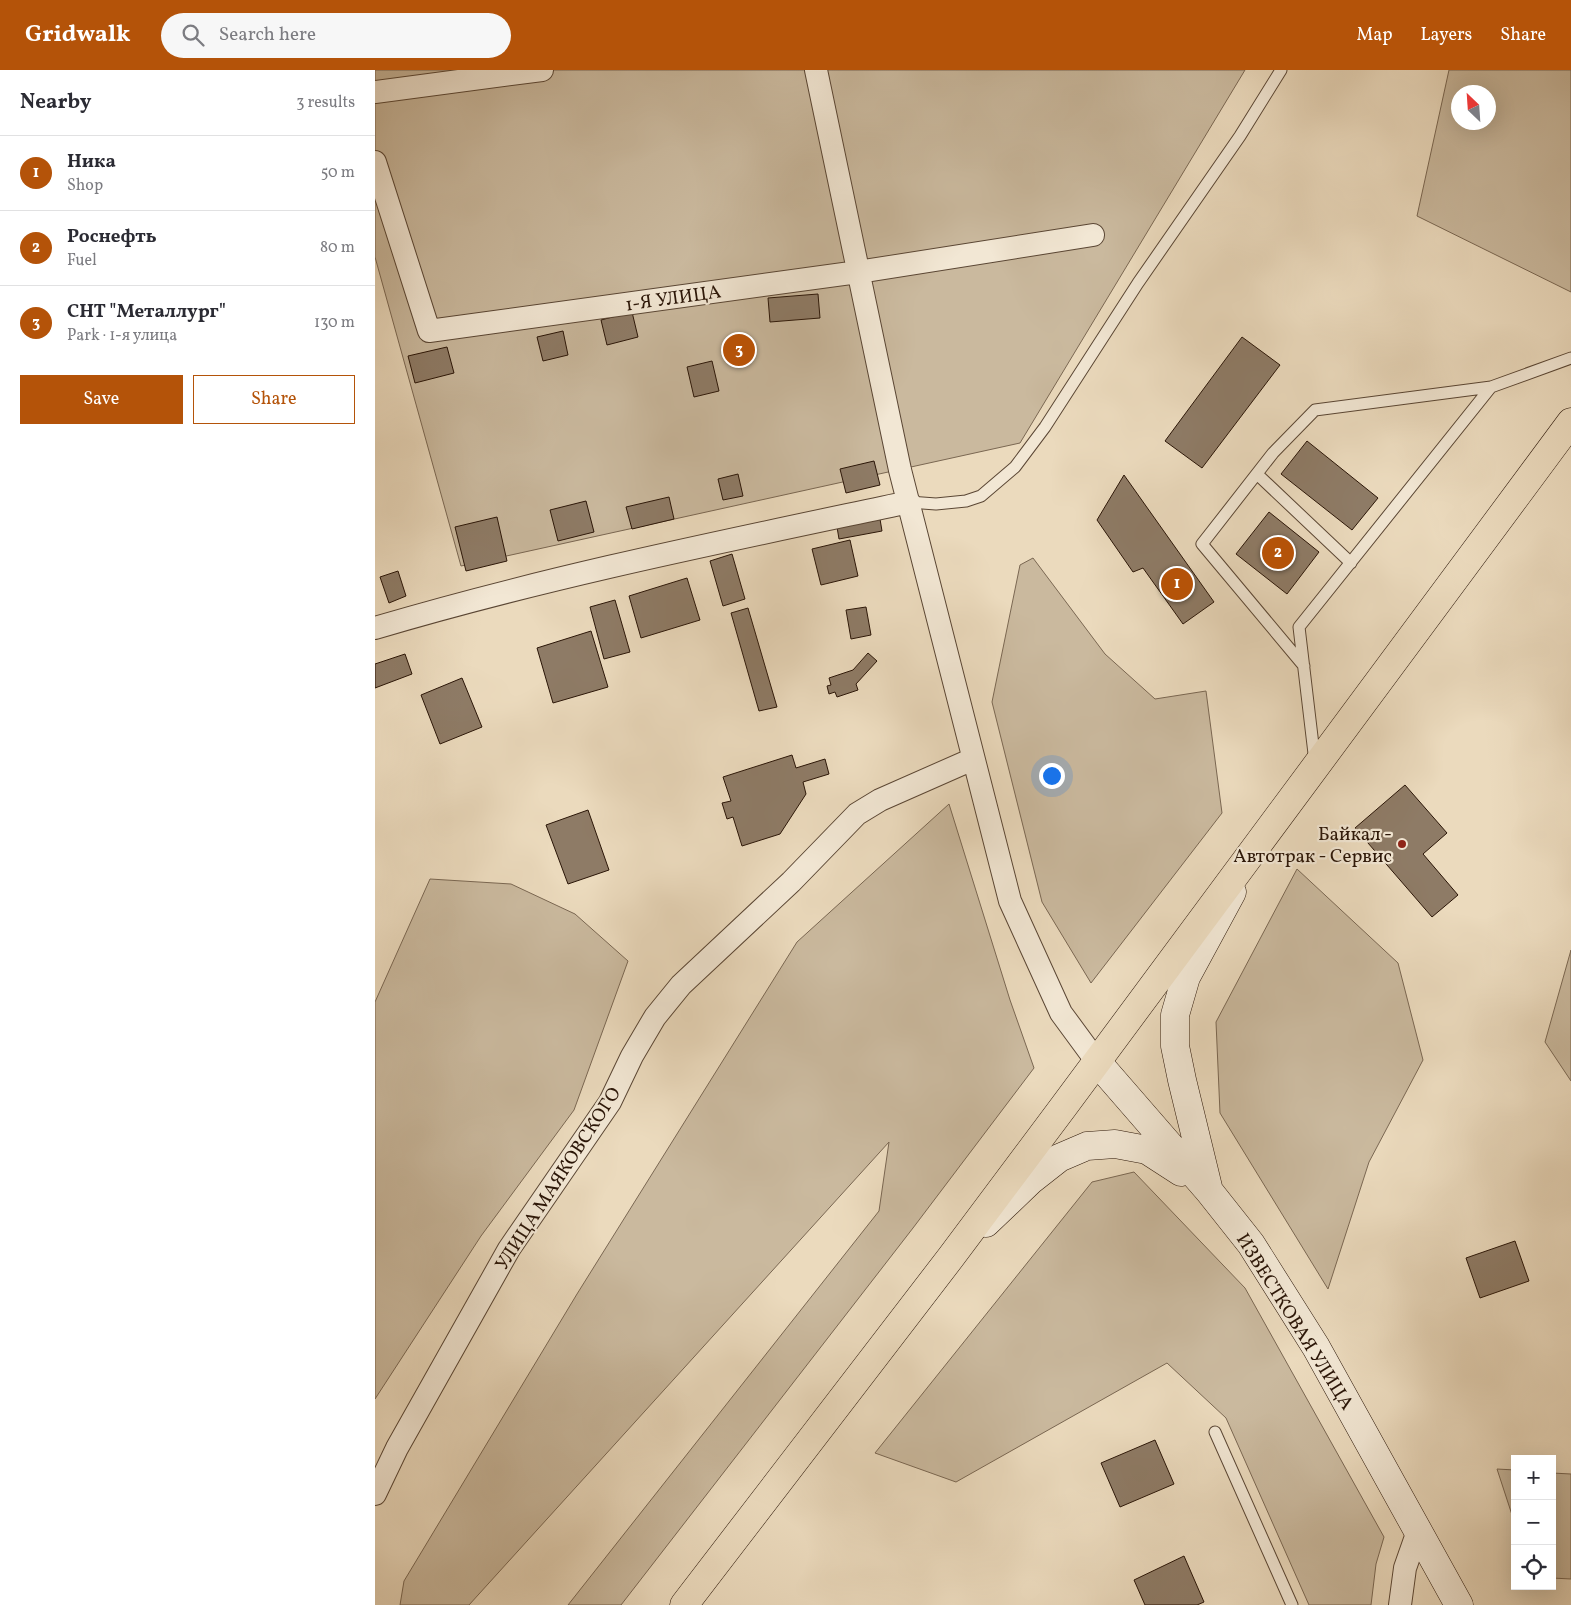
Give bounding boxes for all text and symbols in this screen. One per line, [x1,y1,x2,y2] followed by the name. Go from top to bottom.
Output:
[161,13,511,58] search box
[25,18,131,52] text: Gridwalk
[179,21,207,49] icon: search
[219,22,316,48] text: Search here
[1356,23,1392,48] text: Map
[1420,23,1472,48] text: Layers
[1500,23,1546,48] text: Share
[1451,85,1496,130] north arrow
[20,88,91,117] text: Nearby
[296,92,355,114] text: 3 results
[67,149,116,175] text: Ника
[33,162,39,184] text: 1
[321,162,355,184] text: 50 m
[67,175,103,197] text: Shop
[67,224,157,250] text: Роснефть
[32,237,40,259] text: 2
[320,237,355,259] text: 80 m
[67,250,97,272] text: Fuel
[624,279,723,319] street label: 1-Я УЛИЦА
[67,299,226,325] text: СНТ "Металлург"
[32,312,40,334] text: 3
[314,312,355,334] text: 130 m
[67,325,177,347] text: Park · 1-я улица
[723,331,755,369] pin: 3
[20,375,183,424] button: Save
[193,375,355,424] button: Share
[1262,534,1294,572] pin: 2
[1161,565,1193,603] pin: 1
[1039,763,1065,789] your location
[1233,822,1392,870] place label: Байкал - Автотрак - Сервис
[1396,838,1408,850] marker: Байкал - Автотрак - Сервис
[490,1082,628,1276] street label: УЛИЦА МАЯКОВСКОГО
[1229,1229,1359,1415] street label: ИЗВЕСТКОВАЯ УЛИЦА
[1511,1455,1556,1590] map controls
[1511,1455,1556,1500] button: +
[1511,1500,1556,1545] button: −
[1511,1545,1556,1590] button: locate

